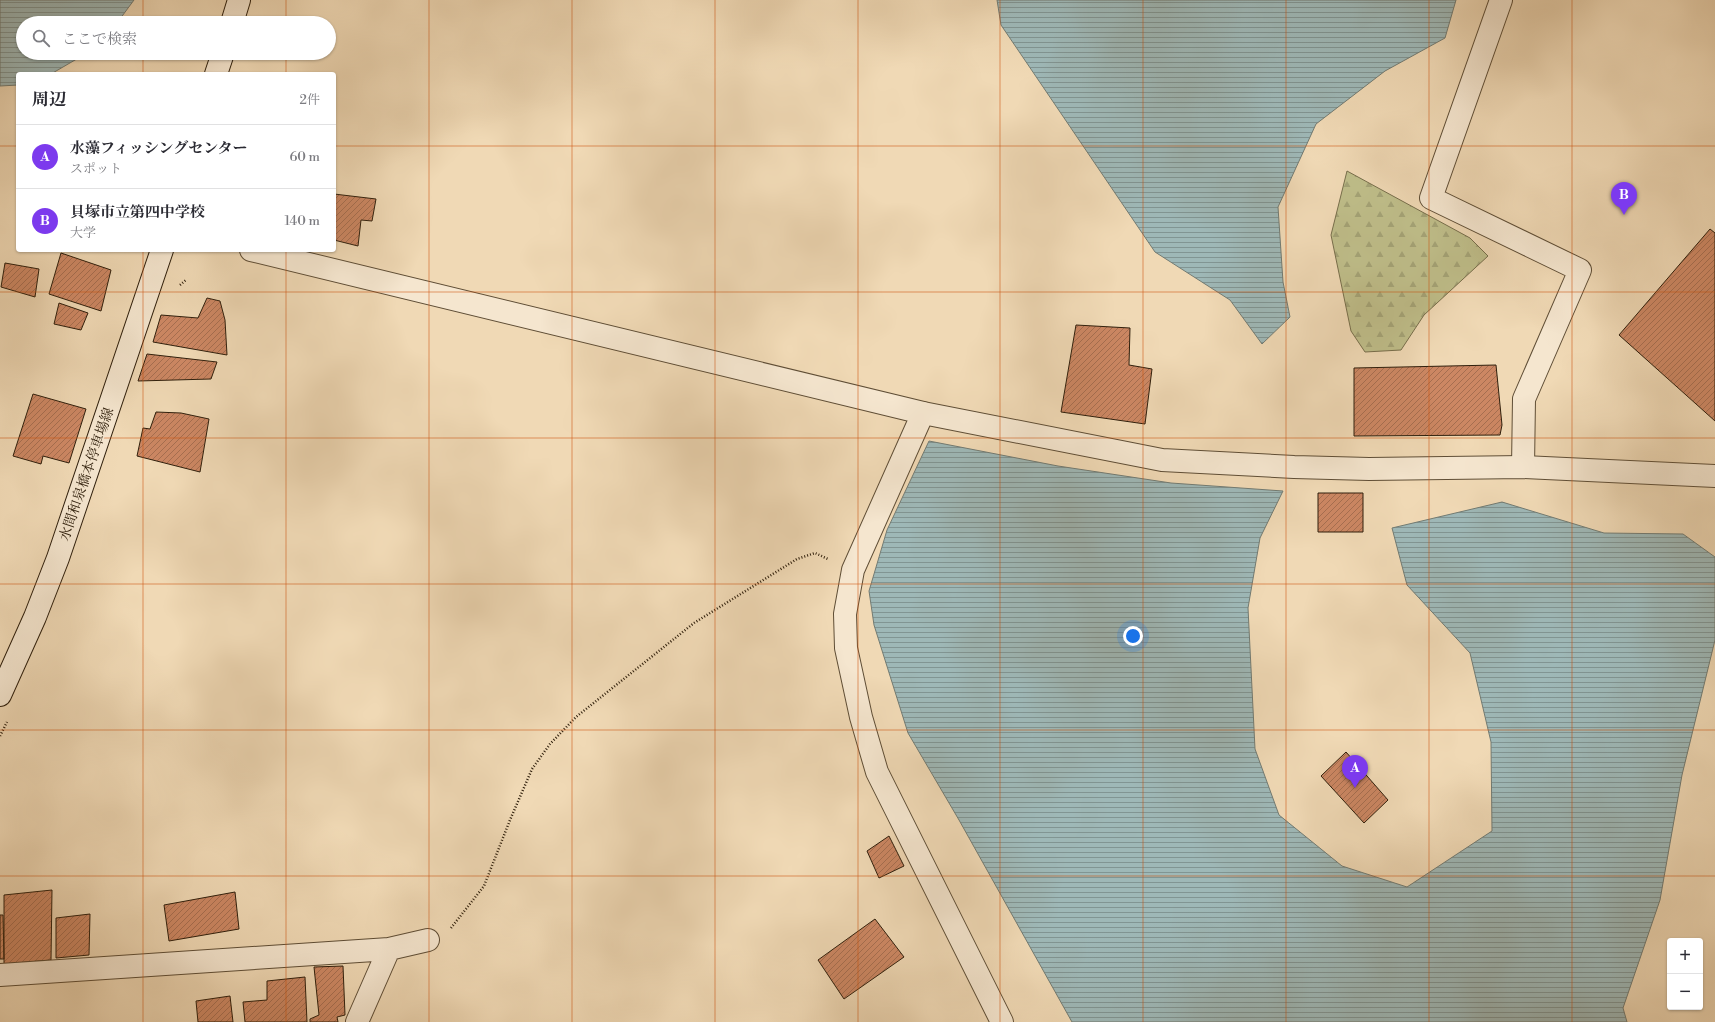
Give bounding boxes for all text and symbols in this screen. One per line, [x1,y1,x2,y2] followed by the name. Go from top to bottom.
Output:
[16,16,336,60] search box
[30,27,52,49] icon: search
[62,30,137,49] text: ここで検索
[32,89,66,111] text: 周辺
[300,92,320,108] text: 2件
[70,139,248,158] text: 水藻フィッシングセンター
[40,149,50,165] text: A
[289,149,320,165] text: 60 m
[70,161,122,177] text: スポット
[1611,182,1637,215] pin: B
[70,203,205,222] text: 貝塚市立第四中学校
[40,213,50,229] text: B
[284,213,320,229] text: 140 m
[70,225,96,241] text: 大学
[56,405,118,543] street label: 水間和泉橋本停車場線
[1123,626,1143,646] your location
[1342,755,1368,788] pin: A
[1667,938,1703,1010] map controls
[1667,938,1703,974] button: +
[1667,974,1703,1010] button: −

